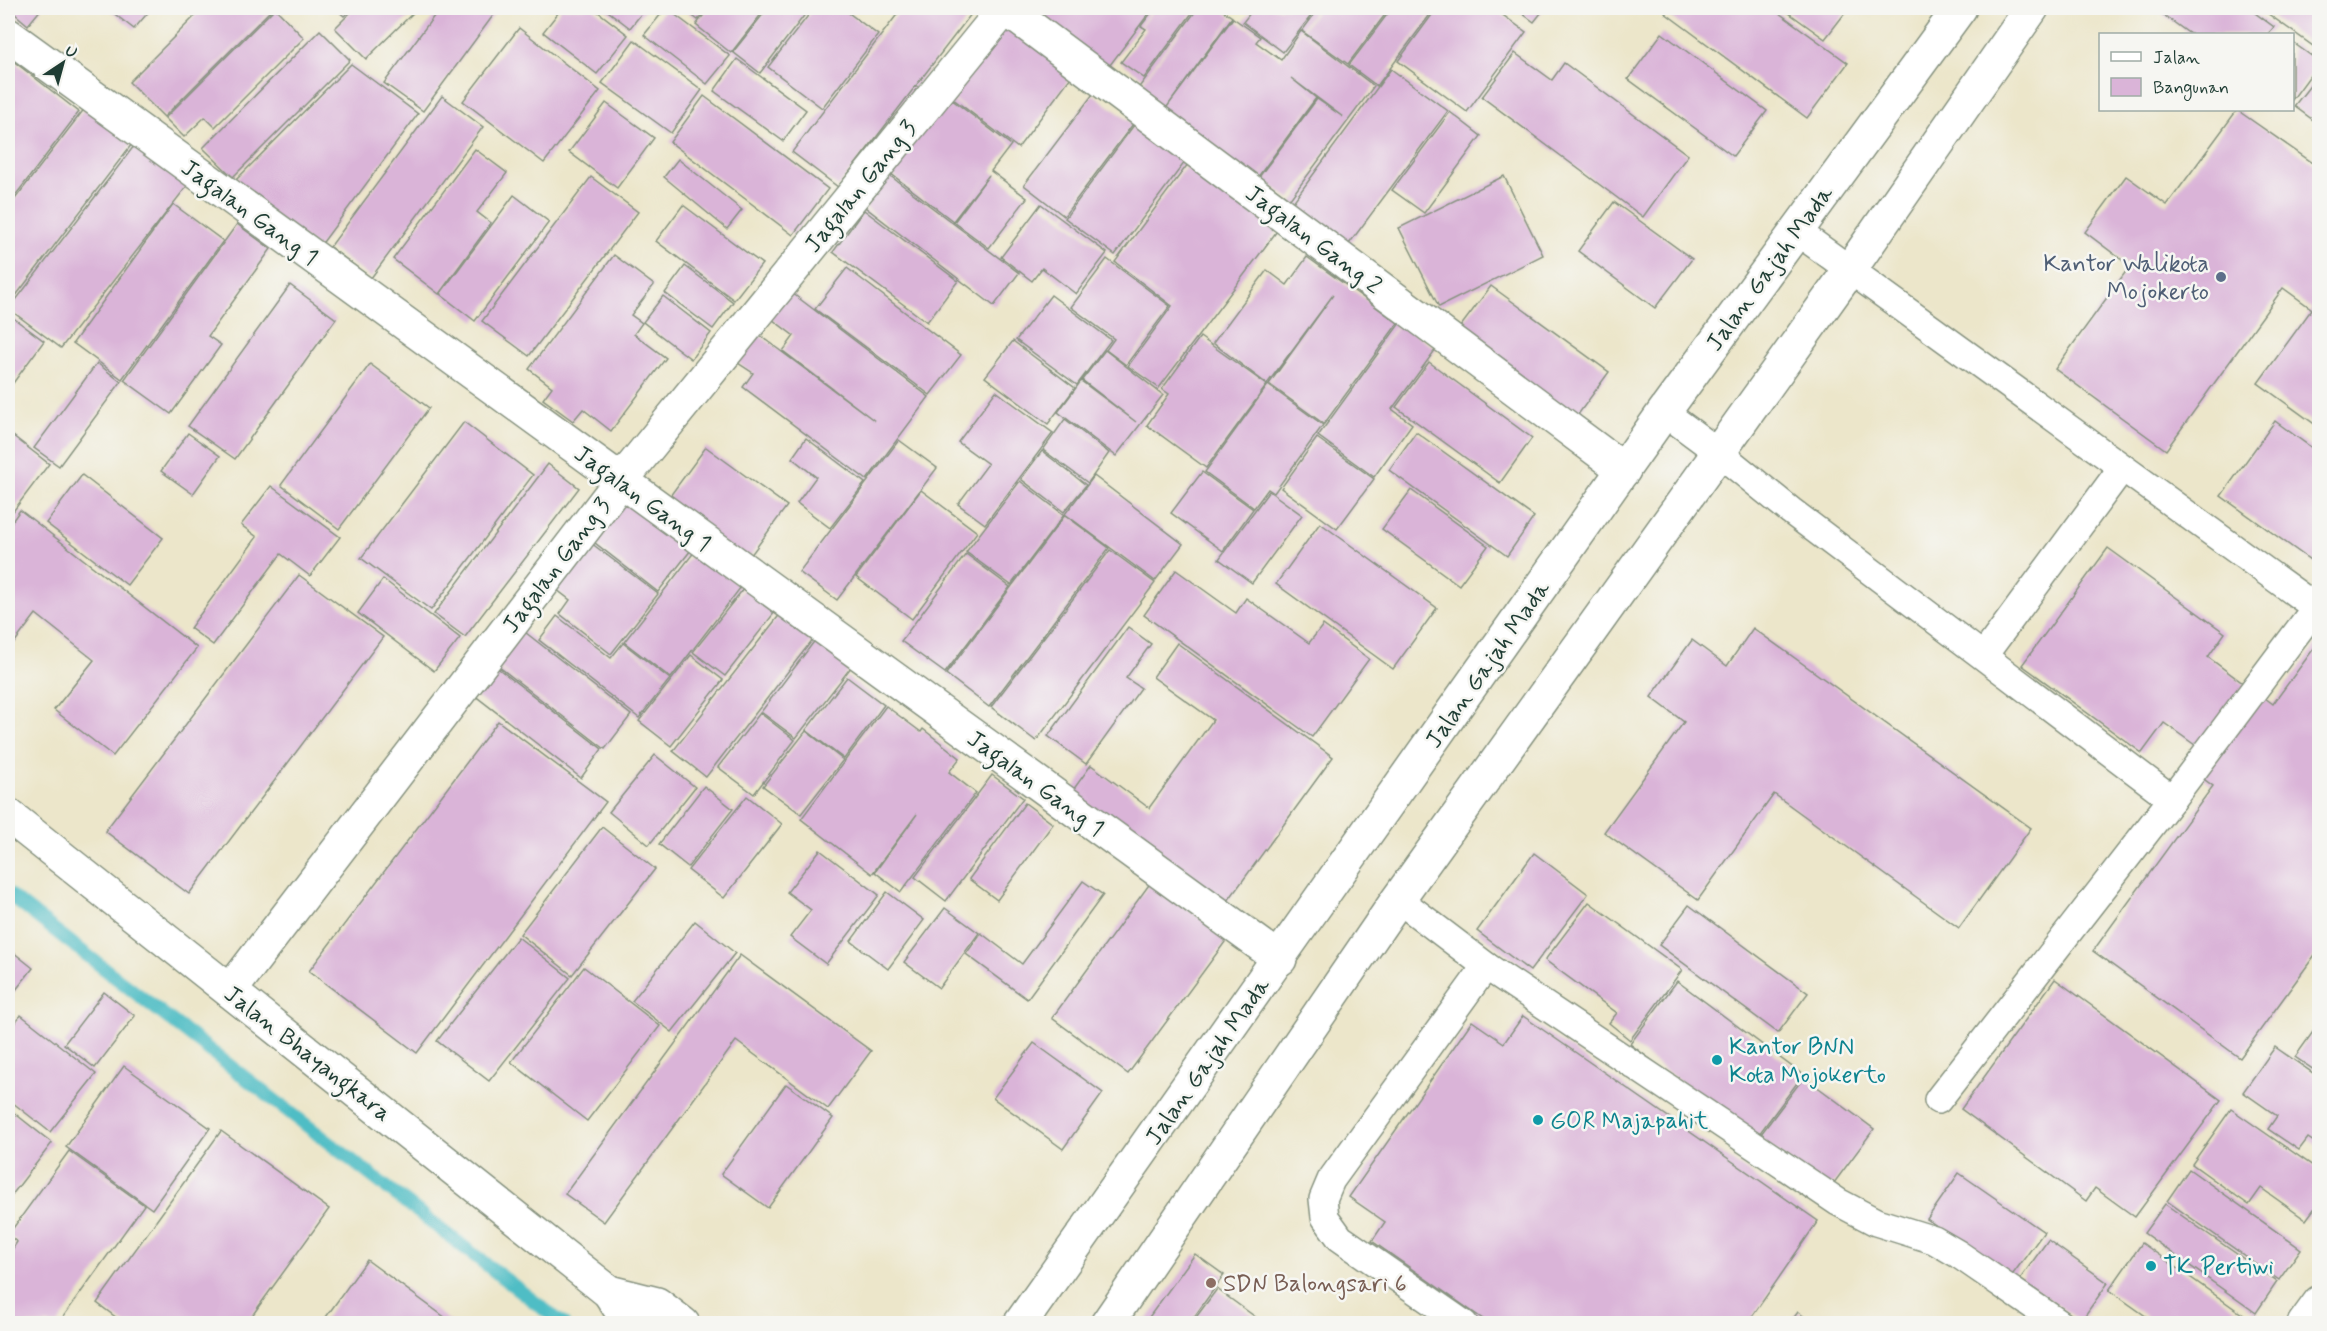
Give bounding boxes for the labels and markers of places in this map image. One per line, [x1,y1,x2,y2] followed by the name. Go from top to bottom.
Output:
[2043,249,2209,308] place label: Kantor Walikota Mojokerto
[2214,270,2228,284] marker: Kantor Walikota Mojokerto
[1729,1032,1886,1091] place label: Kantor BNN Kota Mojokerto
[1710,1053,1724,1067] marker: Kantor BNN Kota Mojokerto
[1550,1106,1708,1137] place label: GOR Majapahit
[1531,1113,1545,1127] marker: GOR Majapahit
[2163,1252,2274,1283] place label: TK Pertiwi
[2144,1259,2158,1273] marker: TK Pertiwi
[1223,1269,1407,1300] place label: SDN Balongsari 6
[1204,1276,1218,1290] marker: SDN Balongsari 6

